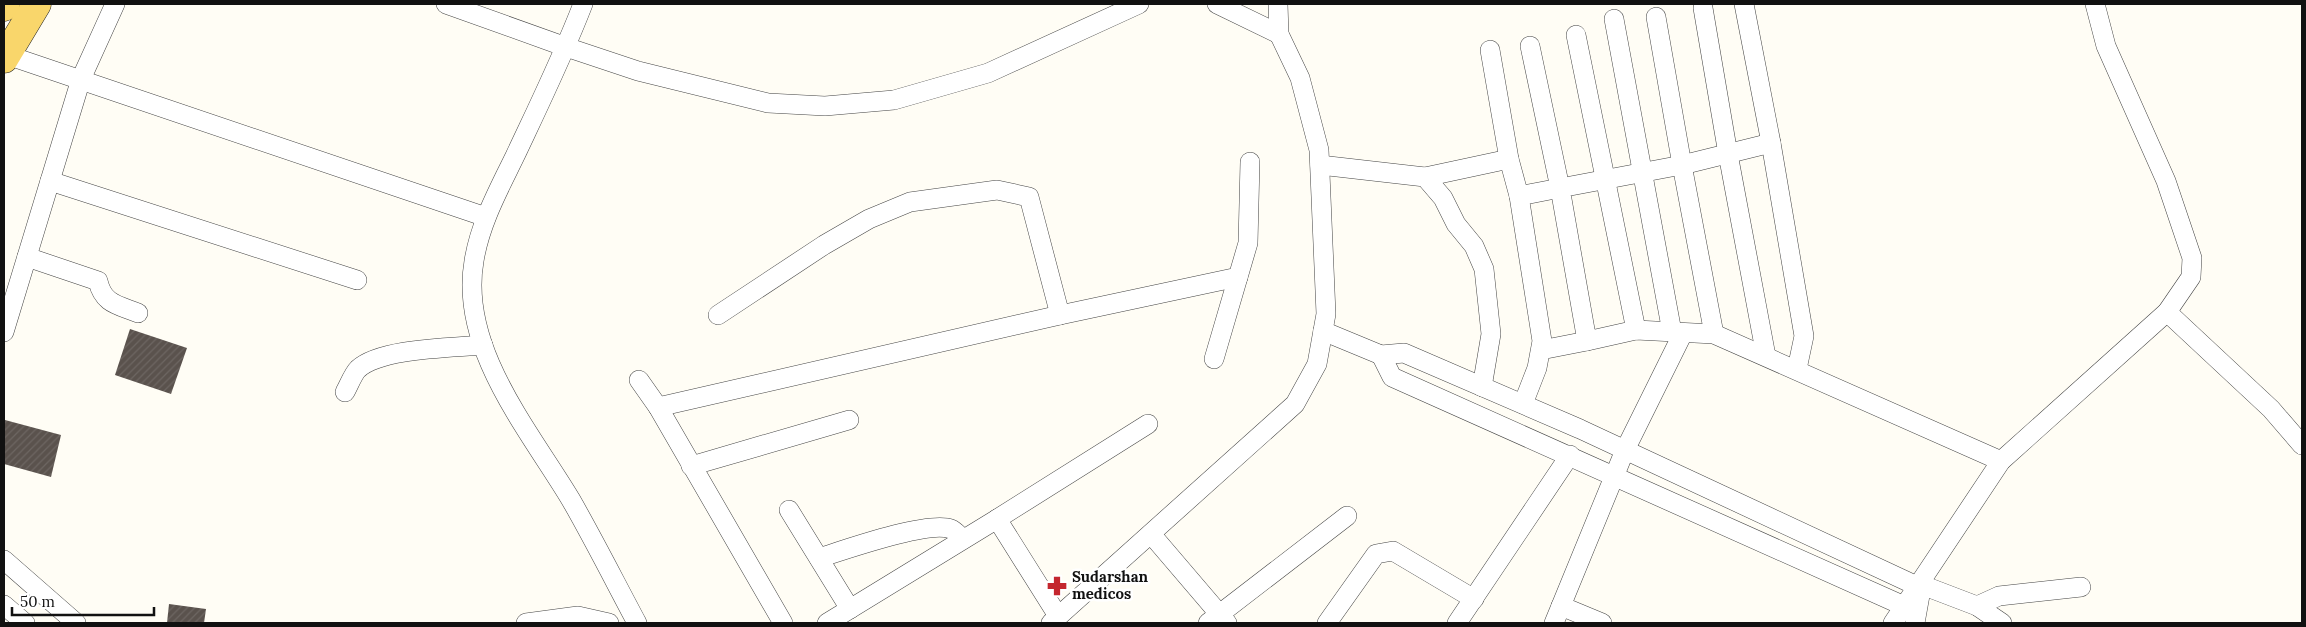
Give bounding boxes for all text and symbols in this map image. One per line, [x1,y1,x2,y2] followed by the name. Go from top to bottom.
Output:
[1072,567,1149,603] place label: Sudarshan medicos
[1046,575,1068,597] pharmacy icon: Sudarshan medicos
[12,584,155,616] scale bar
[20,592,55,611] text: 50 m

